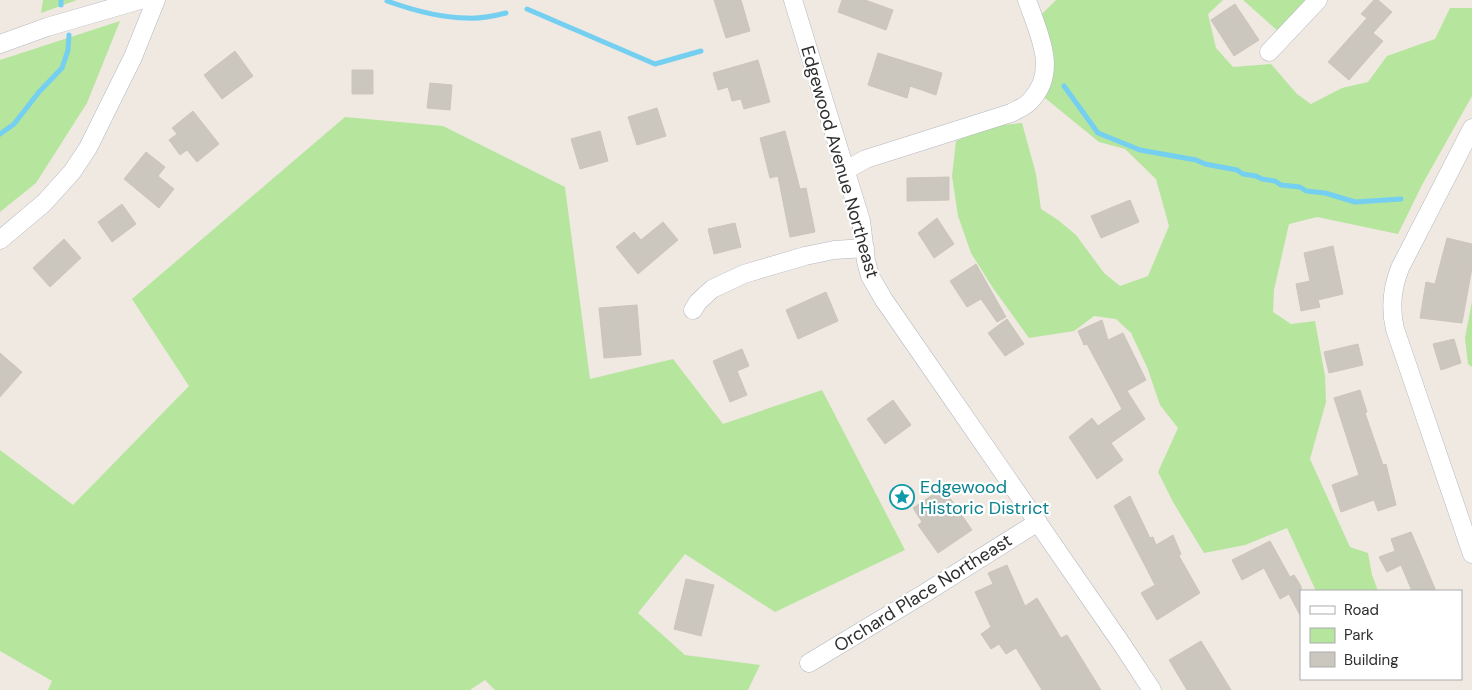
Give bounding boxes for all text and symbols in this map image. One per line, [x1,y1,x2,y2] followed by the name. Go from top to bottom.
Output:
[795,43,885,281] street label: Edgewood Avenue Northeast
[920,475,1049,520] place label: Edgewood Historic District
[889,484,915,510] place icon: Edgewood Historic District
[829,528,1017,658] street label: Orchard Place Northeast
[1300,590,1462,680] legend
[1344,600,1379,620] text: Road
[1344,625,1374,645] text: Park
[1344,650,1399,670] text: Building

